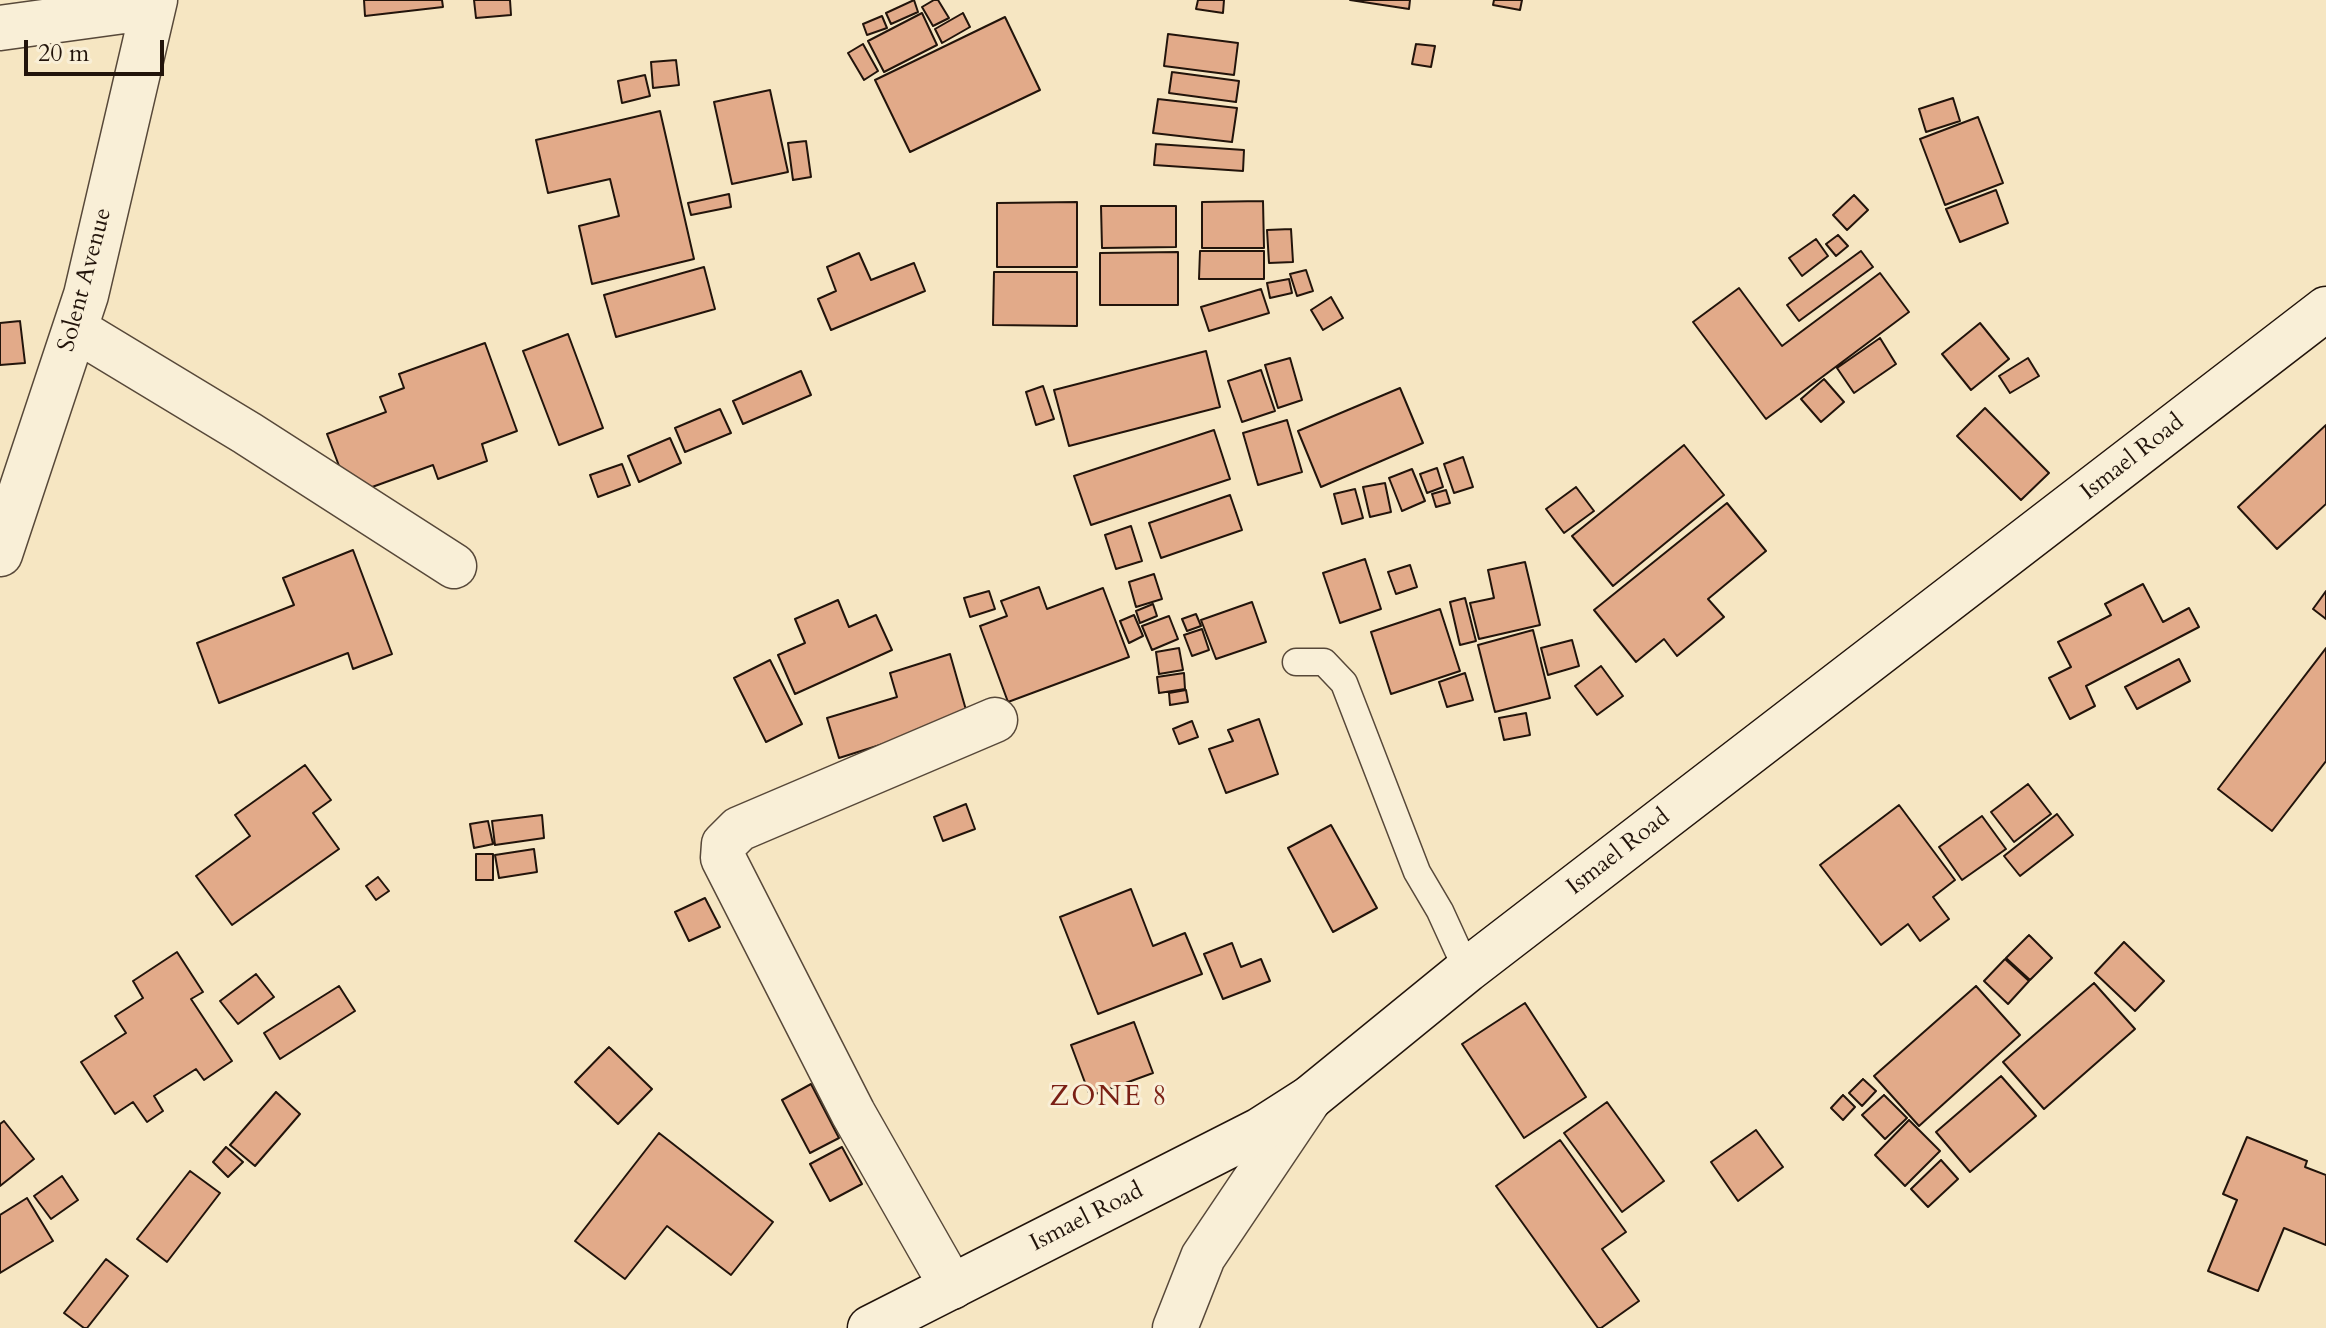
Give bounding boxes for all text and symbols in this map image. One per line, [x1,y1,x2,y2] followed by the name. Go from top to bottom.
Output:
[28,24,168,74] scale bar
[38,37,89,70] text: 20 m
[53,205,119,355] street label: Solent Avenue
[2076,409,2190,507] street label: Ismael Road
[1562,804,1676,902] street label: Ismael Road
[1049,1082,1169,1116] district label: ZONE 8
[1026,1177,1148,1259] street label: Ismael Road

